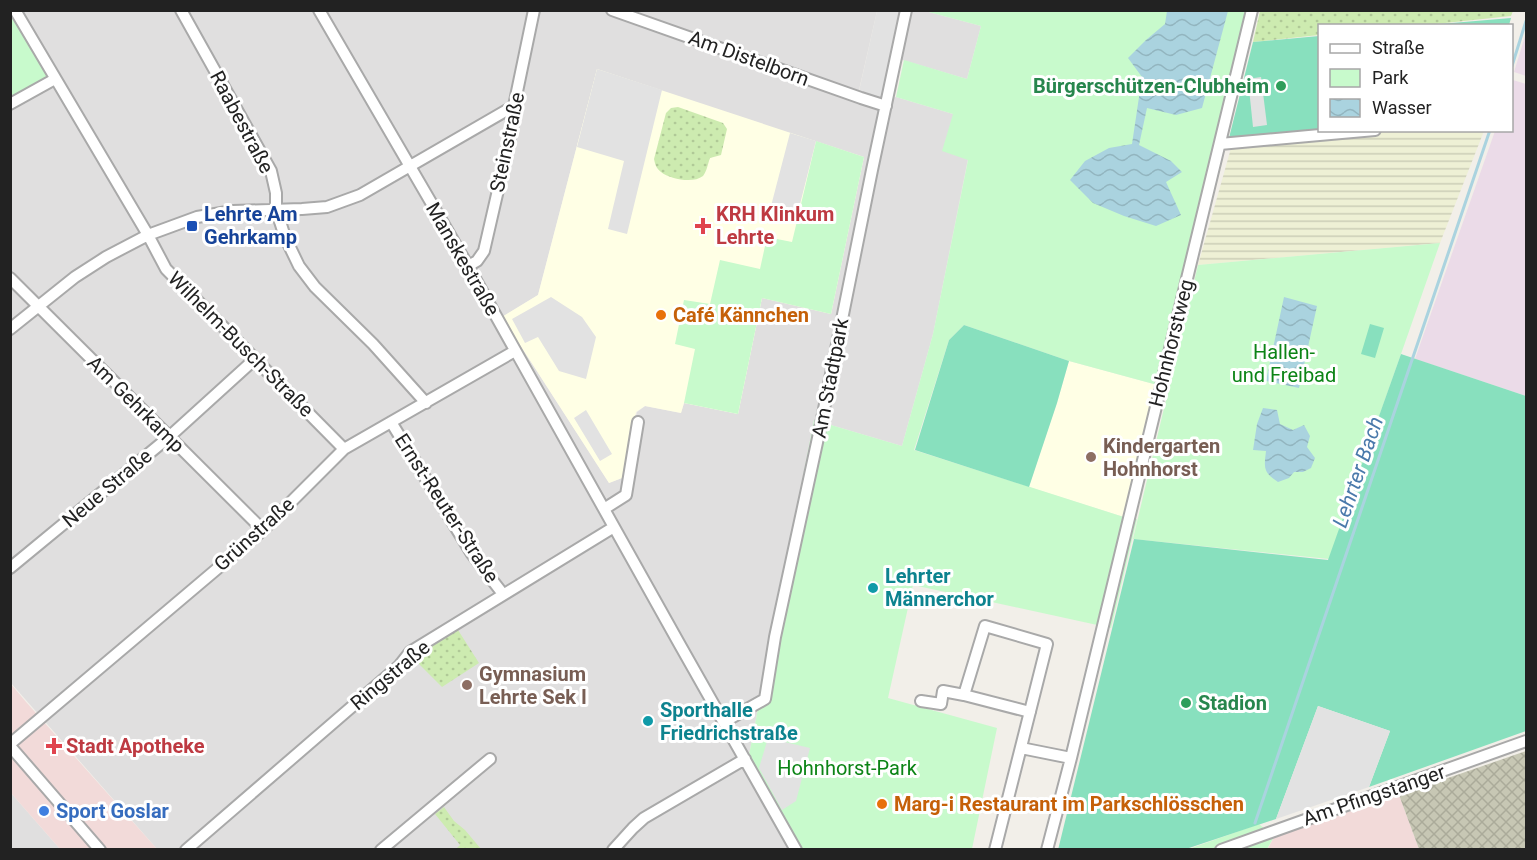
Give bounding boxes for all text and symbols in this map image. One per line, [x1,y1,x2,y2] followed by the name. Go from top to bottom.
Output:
[1318,24,1513,132] legend
[686,25,812,91] street label: Am Distelborn
[1372,37,1424,58] text: Straße
[205,67,279,177] street label: Raabestraße
[1372,67,1409,88] text: Park
[1033,74,1269,98] place label: Bürgerschützen-Clubheim
[1274,79,1288,93] marker: Bürgerschützen-Clubheim
[485,90,529,194] street label: Steinstraße
[1372,97,1432,118] text: Wasser
[421,198,505,320] street label: Manskestraße
[204,202,298,249] place label: Lehrte Am Gehrkamp
[716,202,834,249] place label: KRH Klinkum Lehrte
[694,217,712,235] marker: KRH Klinkum Lehrte
[185,219,199,233] marker: Lehrte Am Gehrkamp
[163,266,319,422] street label: Wilhelm-Busch-Straße
[1144,277,1198,409] street label: Hohnhorstweg
[673,303,809,327] place label: Café Kännchen
[654,308,668,322] marker: Café Kännchen
[807,315,854,440] street label: Am Stadtpark
[1232,340,1336,387] park label: Hallen- und Freibad
[82,350,190,458] street label: Am Gehrkamp
[1328,413,1388,531] water label: Lehrter Bach
[390,429,504,587] street label: Ernst-Reuter-Straße
[1103,434,1220,481] place label: Kindergarten Hohnhorst
[57,444,157,532] street label: Neue Straße
[1084,450,1098,464] marker: Kindergarten Hohnhorst
[209,492,299,576] street label: Grünstraße
[885,564,994,611] place label: Lehrter Männerchor
[866,581,880,595] marker: Lehrter Männerchor
[345,635,435,715] street label: Ringstraße
[479,662,587,709] place label: Gymnasium Lehrte Sek I
[460,678,474,692] marker: Gymnasium Lehrte Sek I
[1198,691,1267,715] place label: Stadion
[1179,696,1193,710] marker: Stadion
[660,698,798,745] place label: Sporthalle Friedrichstraße
[641,714,655,728] marker: Sporthalle Friedrichstraße
[66,734,205,758] place label: Stadt Apotheke
[47,739,61,753] marker: Stadt Apotheke
[777,756,918,780] park label: Hohnhorst-Park
[1300,759,1449,831] street label: Am Pfingstanger
[894,792,1244,816] place label: Marg-i Restaurant im Parkschlösschen
[875,797,889,811] marker: Marg-i Restaurant im Parkschlösschen
[56,799,170,823] place label: Sport Goslar
[37,804,51,818] marker: Sport Goslar

